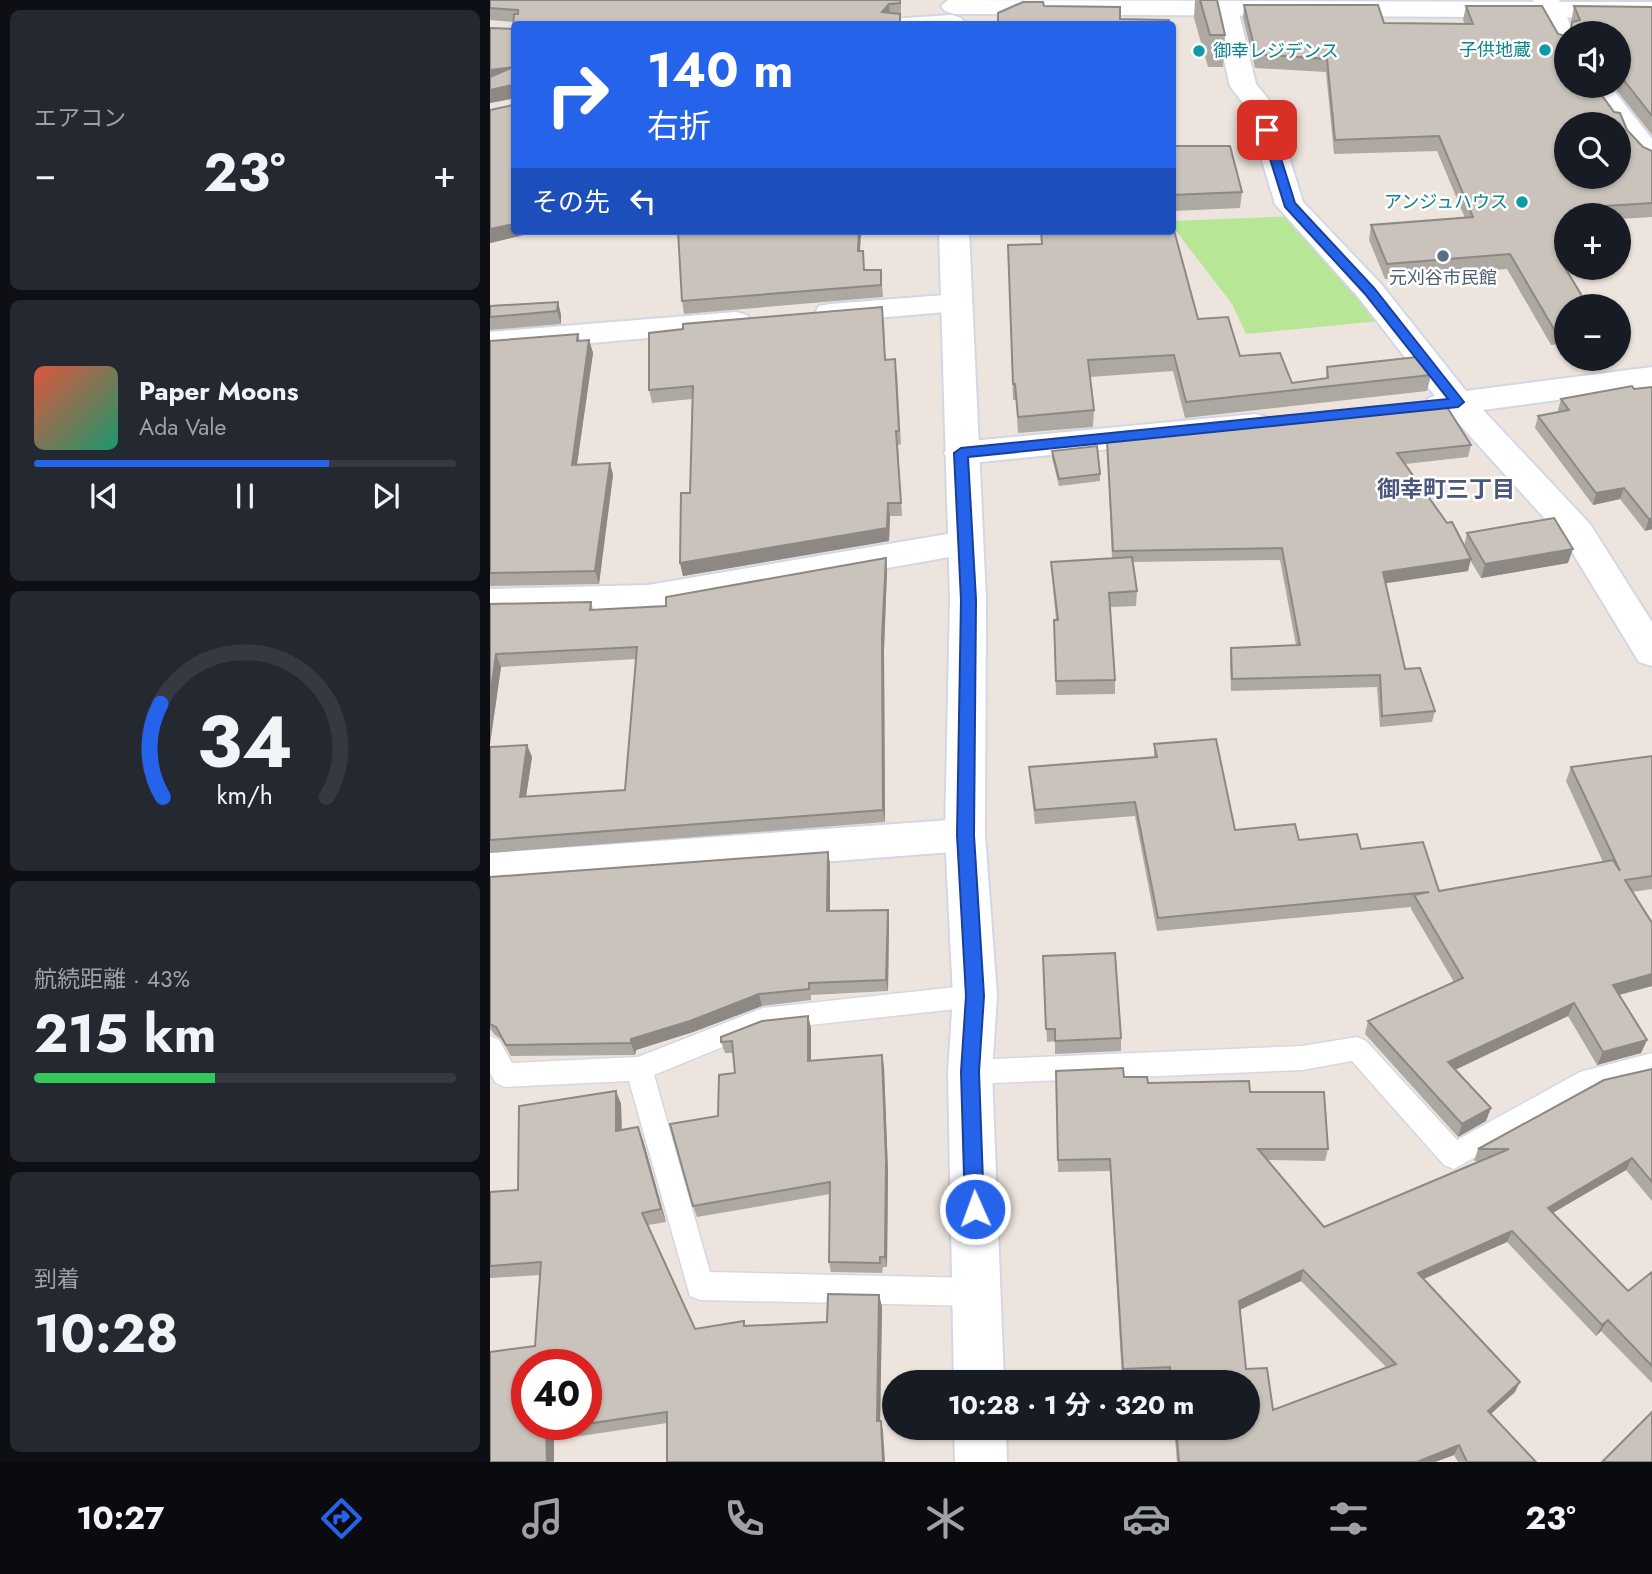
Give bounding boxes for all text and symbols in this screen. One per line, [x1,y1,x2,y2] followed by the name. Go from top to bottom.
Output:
[1554,21,1631,371] map controls
[1554,21,1631,98] button: sound
[647,35,793,105] text: 140 m
[1459,37,1531,63] place label: 子供地蔵
[1213,38,1339,64] place label: 御幸レジデンス
[1537,42,1553,58] marker: 子供地蔵
[1191,43,1207,59] marker: 御幸レジデンス
[532,49,623,140] icon: right
[1237,100,1297,160] pin
[34,101,126,135] text: エアコン
[647,103,711,149] text: 右折
[1248,111,1286,149] icon: arrive
[1554,112,1631,189] button: search
[204,135,285,211] text: 23°
[34,146,56,201] text: −
[433,146,456,201] text: +
[624,182,662,220] icon: left
[532,183,610,221] text: その先
[1384,189,1508,215] place label: アンジュハウス
[1514,194,1530,210] marker: アンジュハウス
[1554,203,1631,280] button: +
[1435,248,1451,264] marker: 元刈谷市民館
[1389,265,1497,291] place label: 元刈谷市民館
[1554,294,1631,371] button: −
[139,372,299,410] text: Paper Moons
[139,410,226,444] text: Ada Vale
[1377,472,1515,506] district label: 御幸町三丁目
[85,477,123,515] icon: previous
[226,477,264,515] icon: pause
[367,477,405,515] icon: next
[197,689,293,794] text: 34
[217,777,273,813] text: km/h
[34,962,190,996] text: 航続距離 · 43%
[34,996,216,1072] text: 215 km
[938,1172,1012,1246] position arrow
[34,1262,80,1296] text: 到着
[34,1296,178,1372] text: 10:28
[511,1349,602,1440] speed limit sign: 40
[948,1386,1194,1424] text: 10:28 · 1 分 · 320 m
[317,1494,366,1543] icon: directions
[518,1494,567,1543] icon: music
[720,1494,769,1543] icon: phone
[921,1494,970,1543] icon: climate
[1122,1494,1171,1543] icon: car
[1324,1494,1373,1543] icon: filters
[76,1495,164,1541] text: 10:27
[1525,1495,1576,1541] text: 23°

